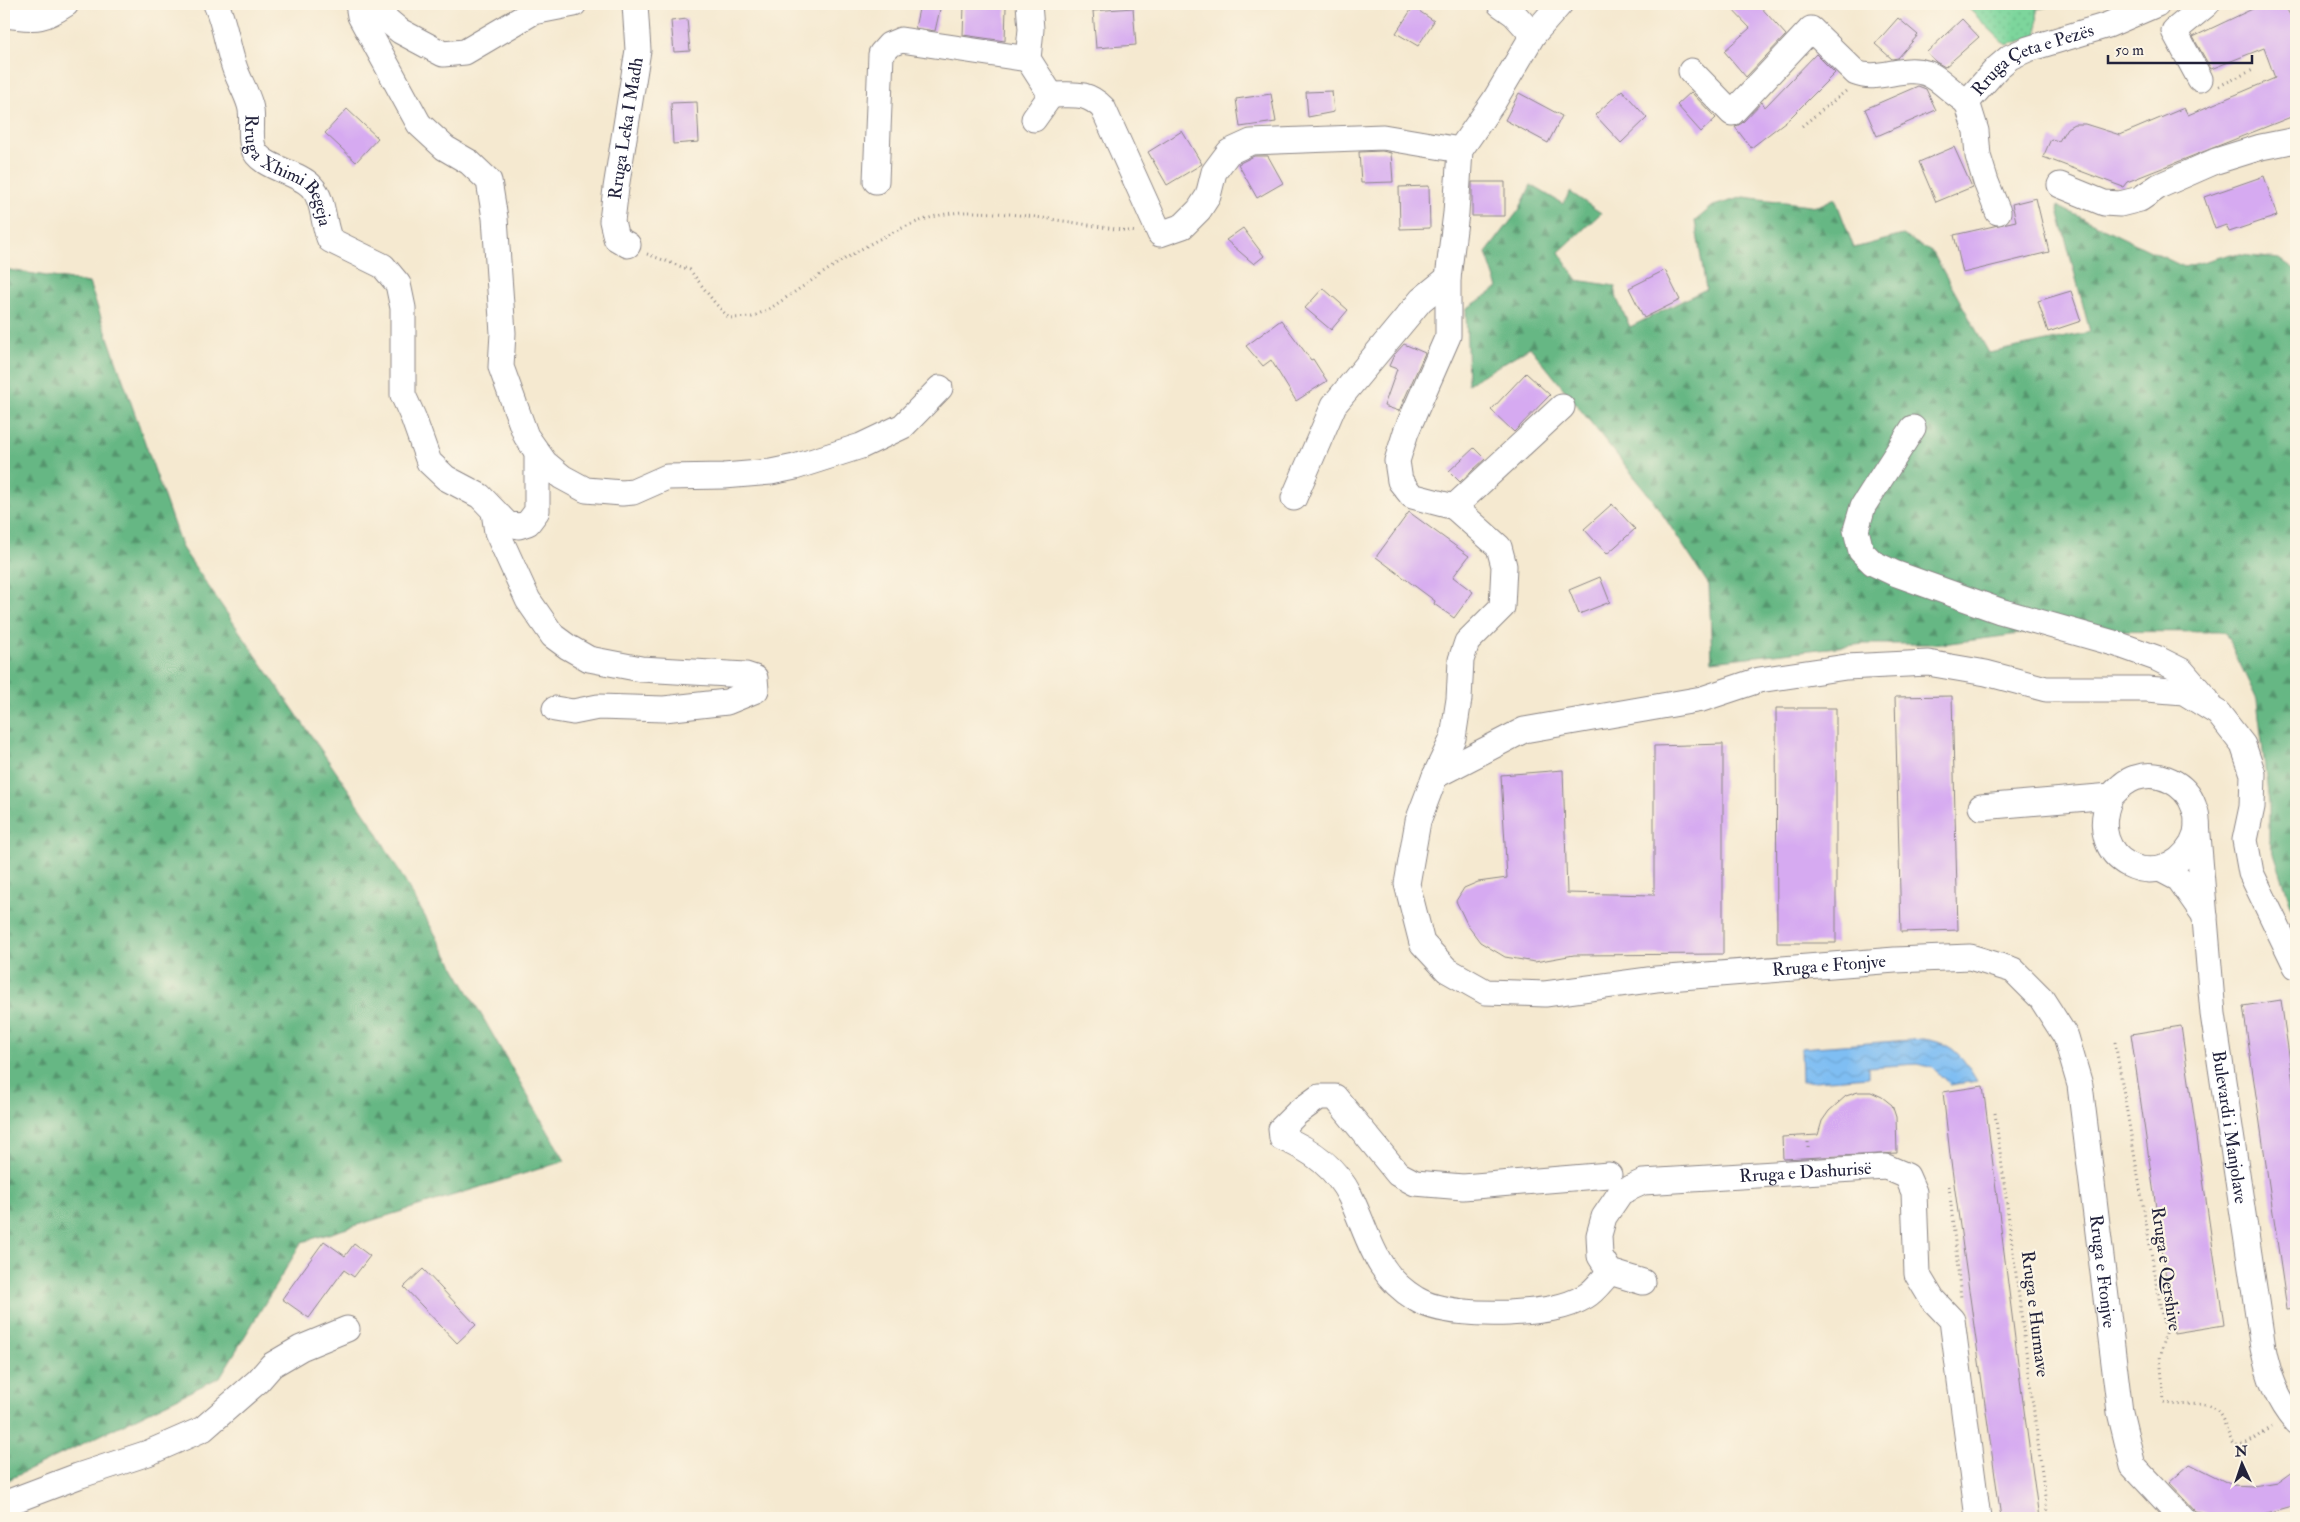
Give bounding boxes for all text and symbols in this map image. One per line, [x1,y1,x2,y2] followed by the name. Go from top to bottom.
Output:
[1966,18,2096,101] street label: Rruga Çeta e Pezës
[2108,32,2251,64] scale bar
[2115,41,2144,60] text: 50 m
[603,55,648,201] street label: Rruga Leka I Madh
[240,114,337,229] street label: Rruga Xhimi Begeja
[1771,949,1887,981] street label: Rruga e Ftonjve
[2207,1049,2253,1206] street label: Bulevardi i Manjolave
[1738,1156,1872,1188] street label: Rruga e Dashurisë
[2146,1205,2186,1333] street label: Rruga e Qershive
[2084,1213,2121,1330] street label: Rruga e Ftonjve
[2016,1250,2054,1379] street label: Rruga e Hurmave
[2218,1440,2268,1490] north arrow
[2234,1443,2249,1460] text: N

